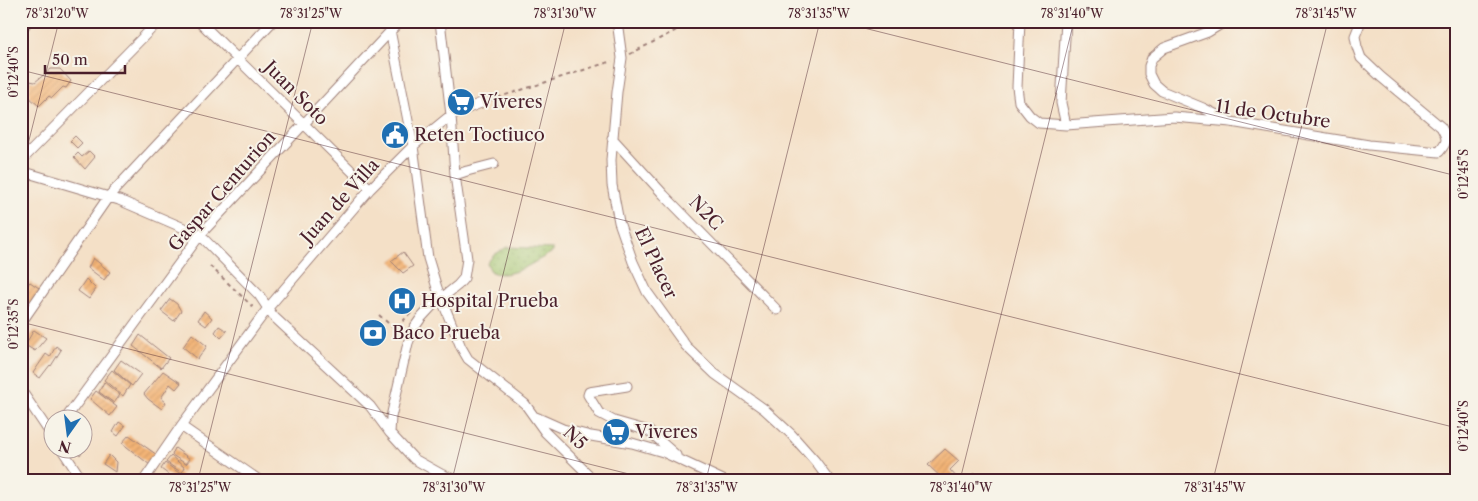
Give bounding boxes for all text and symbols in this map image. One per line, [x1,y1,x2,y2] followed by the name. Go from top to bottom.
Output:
[25,6,89,21] text: 78°31'20"W
[280,6,343,21] text: 78°31'25"W
[534,6,597,21] text: 78°31'30"W
[788,6,851,21] text: 78°31'35"W
[1041,6,1104,21] text: 78°31'40"W
[1295,6,1358,21] text: 78°31'45"W
[45,42,125,74] scale bar
[6,46,21,98] text: 0°12'40"S
[52,50,88,69] text: 50 m
[257,54,333,130] street label: Juan Soto
[446,87,476,117] supermarket icon: Víveres
[479,91,543,113] place label: Víveres
[1214,95,1332,133] street label: 11 de Octubre
[380,120,410,150] public building icon: Reten Toctiuco
[414,124,545,146] place label: Reten Toctiuco
[164,126,280,256] street label: Gaspar Centurion
[1456,149,1471,199] text: 0°12'45"S
[294,154,384,250] street label: Juan de Villa
[685,191,727,235] street label: N2C
[630,224,682,303] street label: El Placer
[387,286,417,316] hospital icon: Hospital Prueba
[421,290,559,312] place label: Hospital Prueba
[6,299,21,349] text: 0°12'35"S
[358,318,388,348] bank icon: Baco Prueba
[392,322,501,344] place label: Baco Prueba
[1456,400,1471,452] text: 0°12'40"S
[42,408,92,458] north arrow
[601,417,631,447] supermarket icon: Viveres
[634,421,698,443] place label: Viveres
[558,422,592,454] street label: N5
[57,436,73,457] text: N
[169,480,232,495] text: 78°31'25"W
[423,480,486,495] text: 78°31'30"W
[676,480,739,495] text: 78°31'35"W
[930,480,993,495] text: 78°31'40"W
[1184,480,1247,495] text: 78°31'45"W

